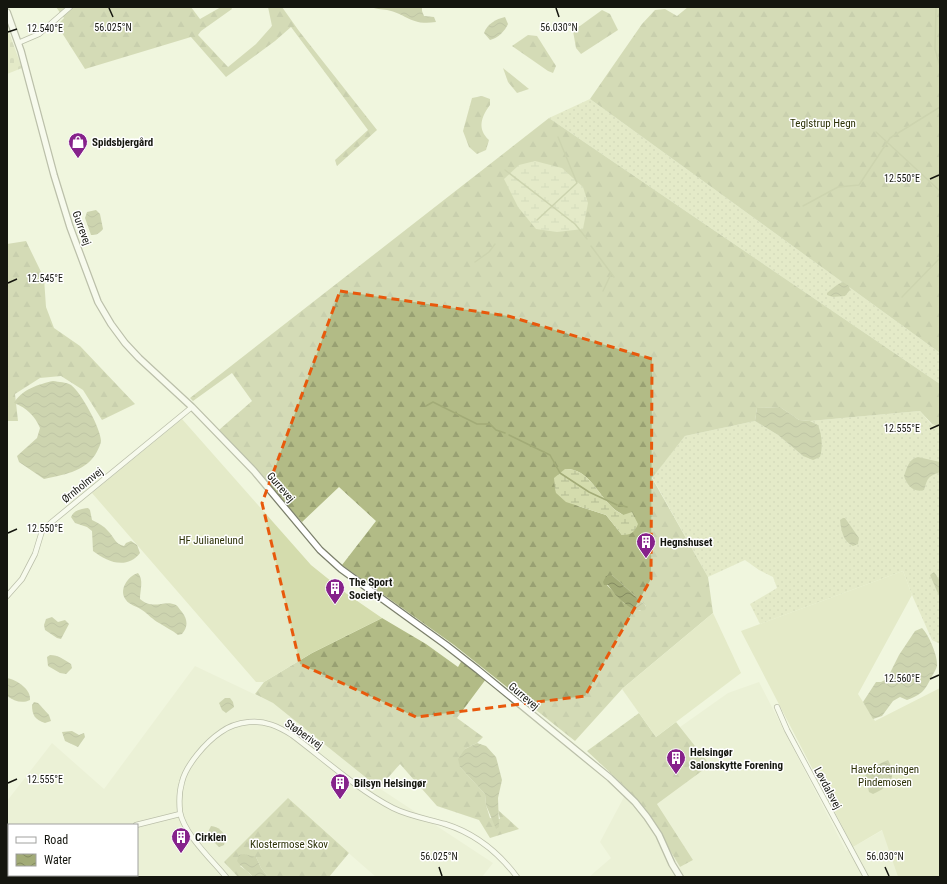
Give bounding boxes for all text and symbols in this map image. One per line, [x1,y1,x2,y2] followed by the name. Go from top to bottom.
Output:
[94,22,132,33] text: 56.025°N
[540,22,578,33] text: 56.030°N
[27,23,63,34] text: 12.540°E
[790,117,856,130] park label: Teglstrup Hegn
[67,131,89,159] shop icon: Spidsbjergård
[92,136,153,149] place label: Spidsbjergård
[884,173,920,184] text: 12.550°E
[69,209,94,247] street label: Gurrevej
[27,273,63,284] text: 12.545°E
[884,423,920,434] text: 12.555°E
[59,465,106,506] street label: Ørnholmvej
[264,470,297,505] street label: Gurrevej
[27,523,63,534] text: 12.550°E
[635,531,657,559] building icon: Hegnshuset
[179,534,243,547] park label: HF Julianelund
[660,536,713,549] place label: Hegnshuset
[349,576,393,602] place label: The Sport Society
[324,577,346,605] building icon: The Sport Society
[884,673,920,684] text: 12.560°E
[506,680,542,713] street label: Gurrevej
[282,717,325,752] street label: Støberivej
[690,746,783,772] place label: Helsingør Salonskytte Forening
[665,747,687,775] building icon: Helsingør Salonskytte Forening
[851,763,919,789] park label: Haveforeningen Pindemosen
[811,765,844,812] street label: Løvdalsvej
[329,772,351,800] building icon: Bilsyn Helsingør
[27,774,63,785] text: 12.555°E
[354,777,427,790] place label: Bilsyn Helsingør
[8,824,138,876] legend
[170,826,192,854] building icon: Cirklen
[195,831,226,844] place label: Cirklen
[44,833,68,847] text: Road
[250,838,328,851] park label: Klostermose Skov
[420,851,458,862] text: 56.025°N
[866,851,904,862] text: 56.030°N
[44,853,72,867] text: Water

